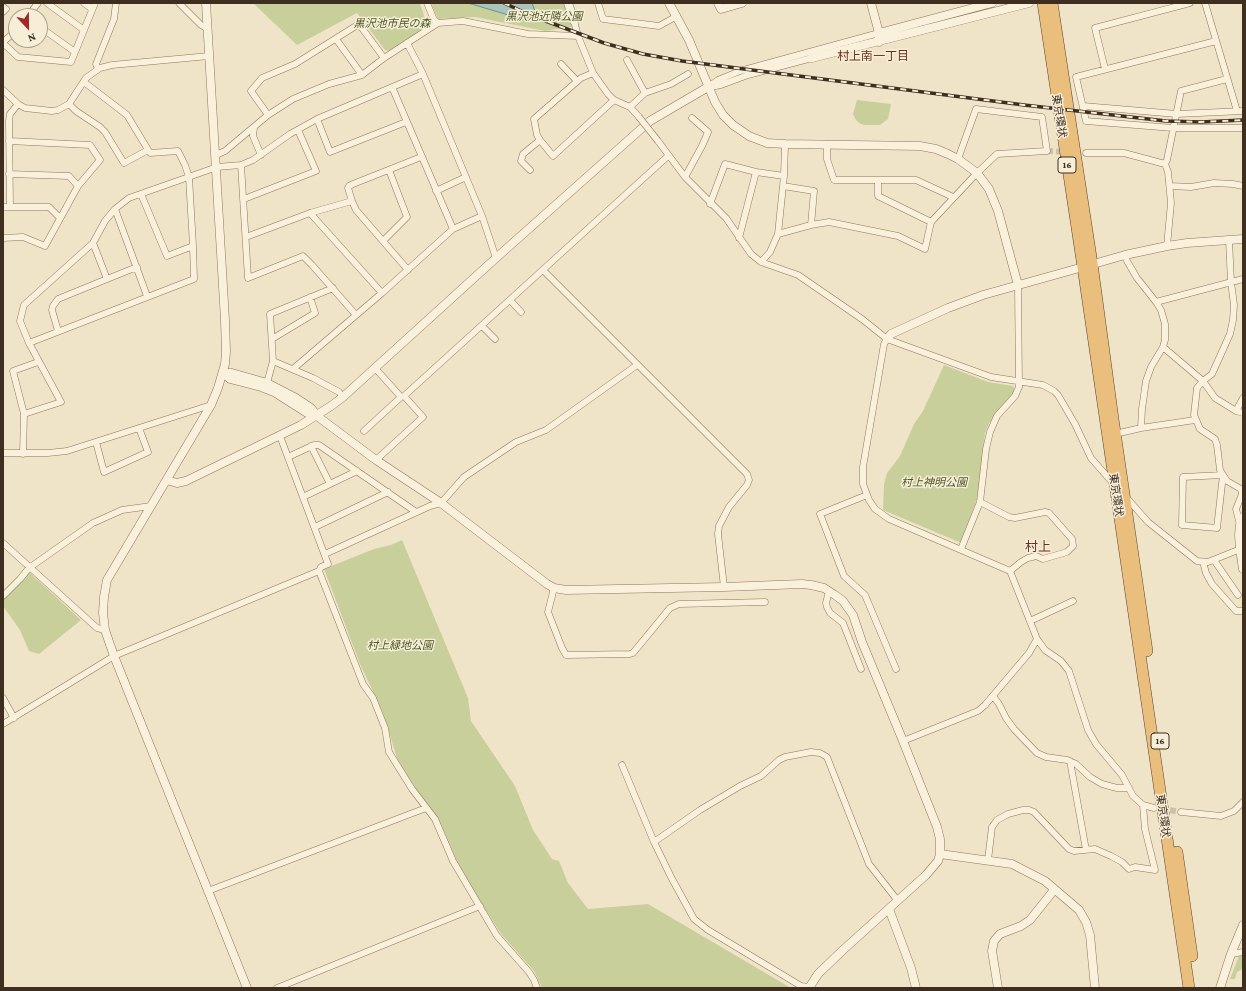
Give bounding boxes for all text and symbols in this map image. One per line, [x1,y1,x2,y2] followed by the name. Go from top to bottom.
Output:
[8,8,48,48] north arrow
[506,10,582,24] park label: 黒沢池近隣公園
[354,17,430,31] park label: 黒沢池市民の森
[26,31,38,45] text: N
[837,49,909,63] district label: 村上南一丁目
[1049,93,1069,139] street label: 東京環状
[1058,157,1076,173] road number: 16
[1106,472,1126,518] street label: 東京環状
[901,476,967,490] park label: 村上神明公園
[1025,539,1051,555] district label: 村上
[367,639,433,653] park label: 村上緑地公園
[1151,733,1169,749] road number: 16
[1153,793,1173,839] street label: 東京環状

